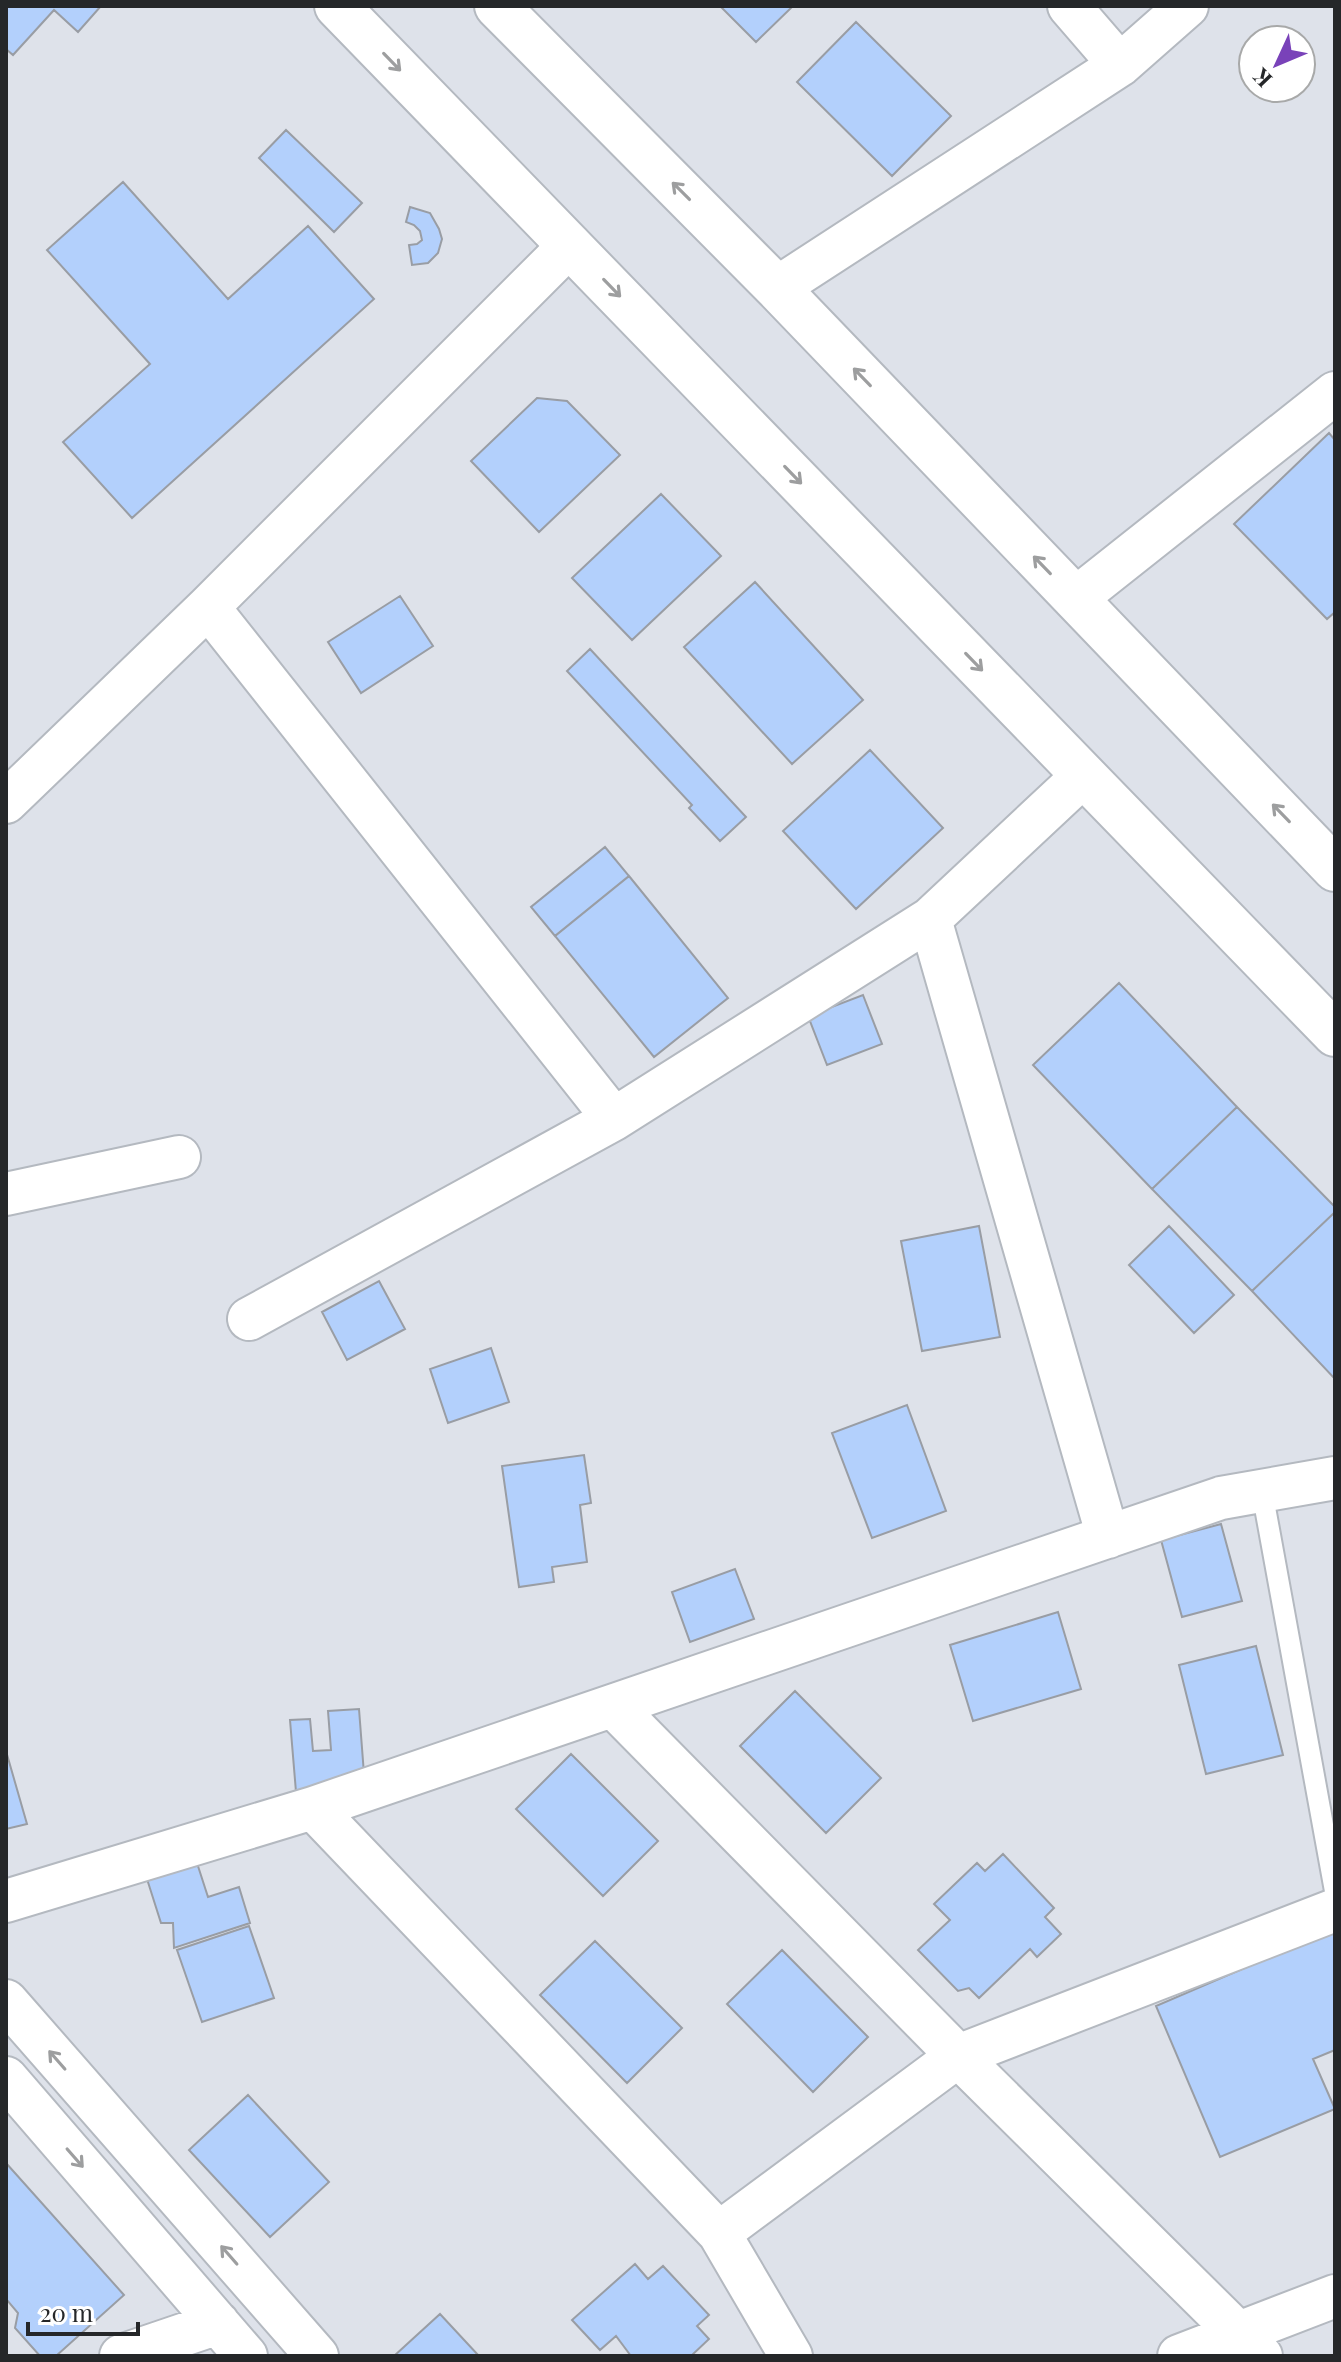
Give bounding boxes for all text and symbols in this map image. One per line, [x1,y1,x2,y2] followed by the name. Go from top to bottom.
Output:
[1237,24,1317,104] north arrow
[382,52,401,71] one-way arrow
[1245,62,1278,95] text: K
[672,182,691,201] one-way arrow
[603,278,622,298] one-way arrow
[853,367,872,387] one-way arrow
[784,465,803,485] one-way arrow
[1033,555,1052,575] one-way arrow
[965,652,984,672] one-way arrow
[1271,803,1290,823] one-way arrow
[49,2050,67,2070] one-way arrow
[66,2148,84,2168] one-way arrow
[220,2246,238,2266] one-way arrow
[28,2286,138,2336] scale bar
[40,2296,93,2328] text: 20 m

